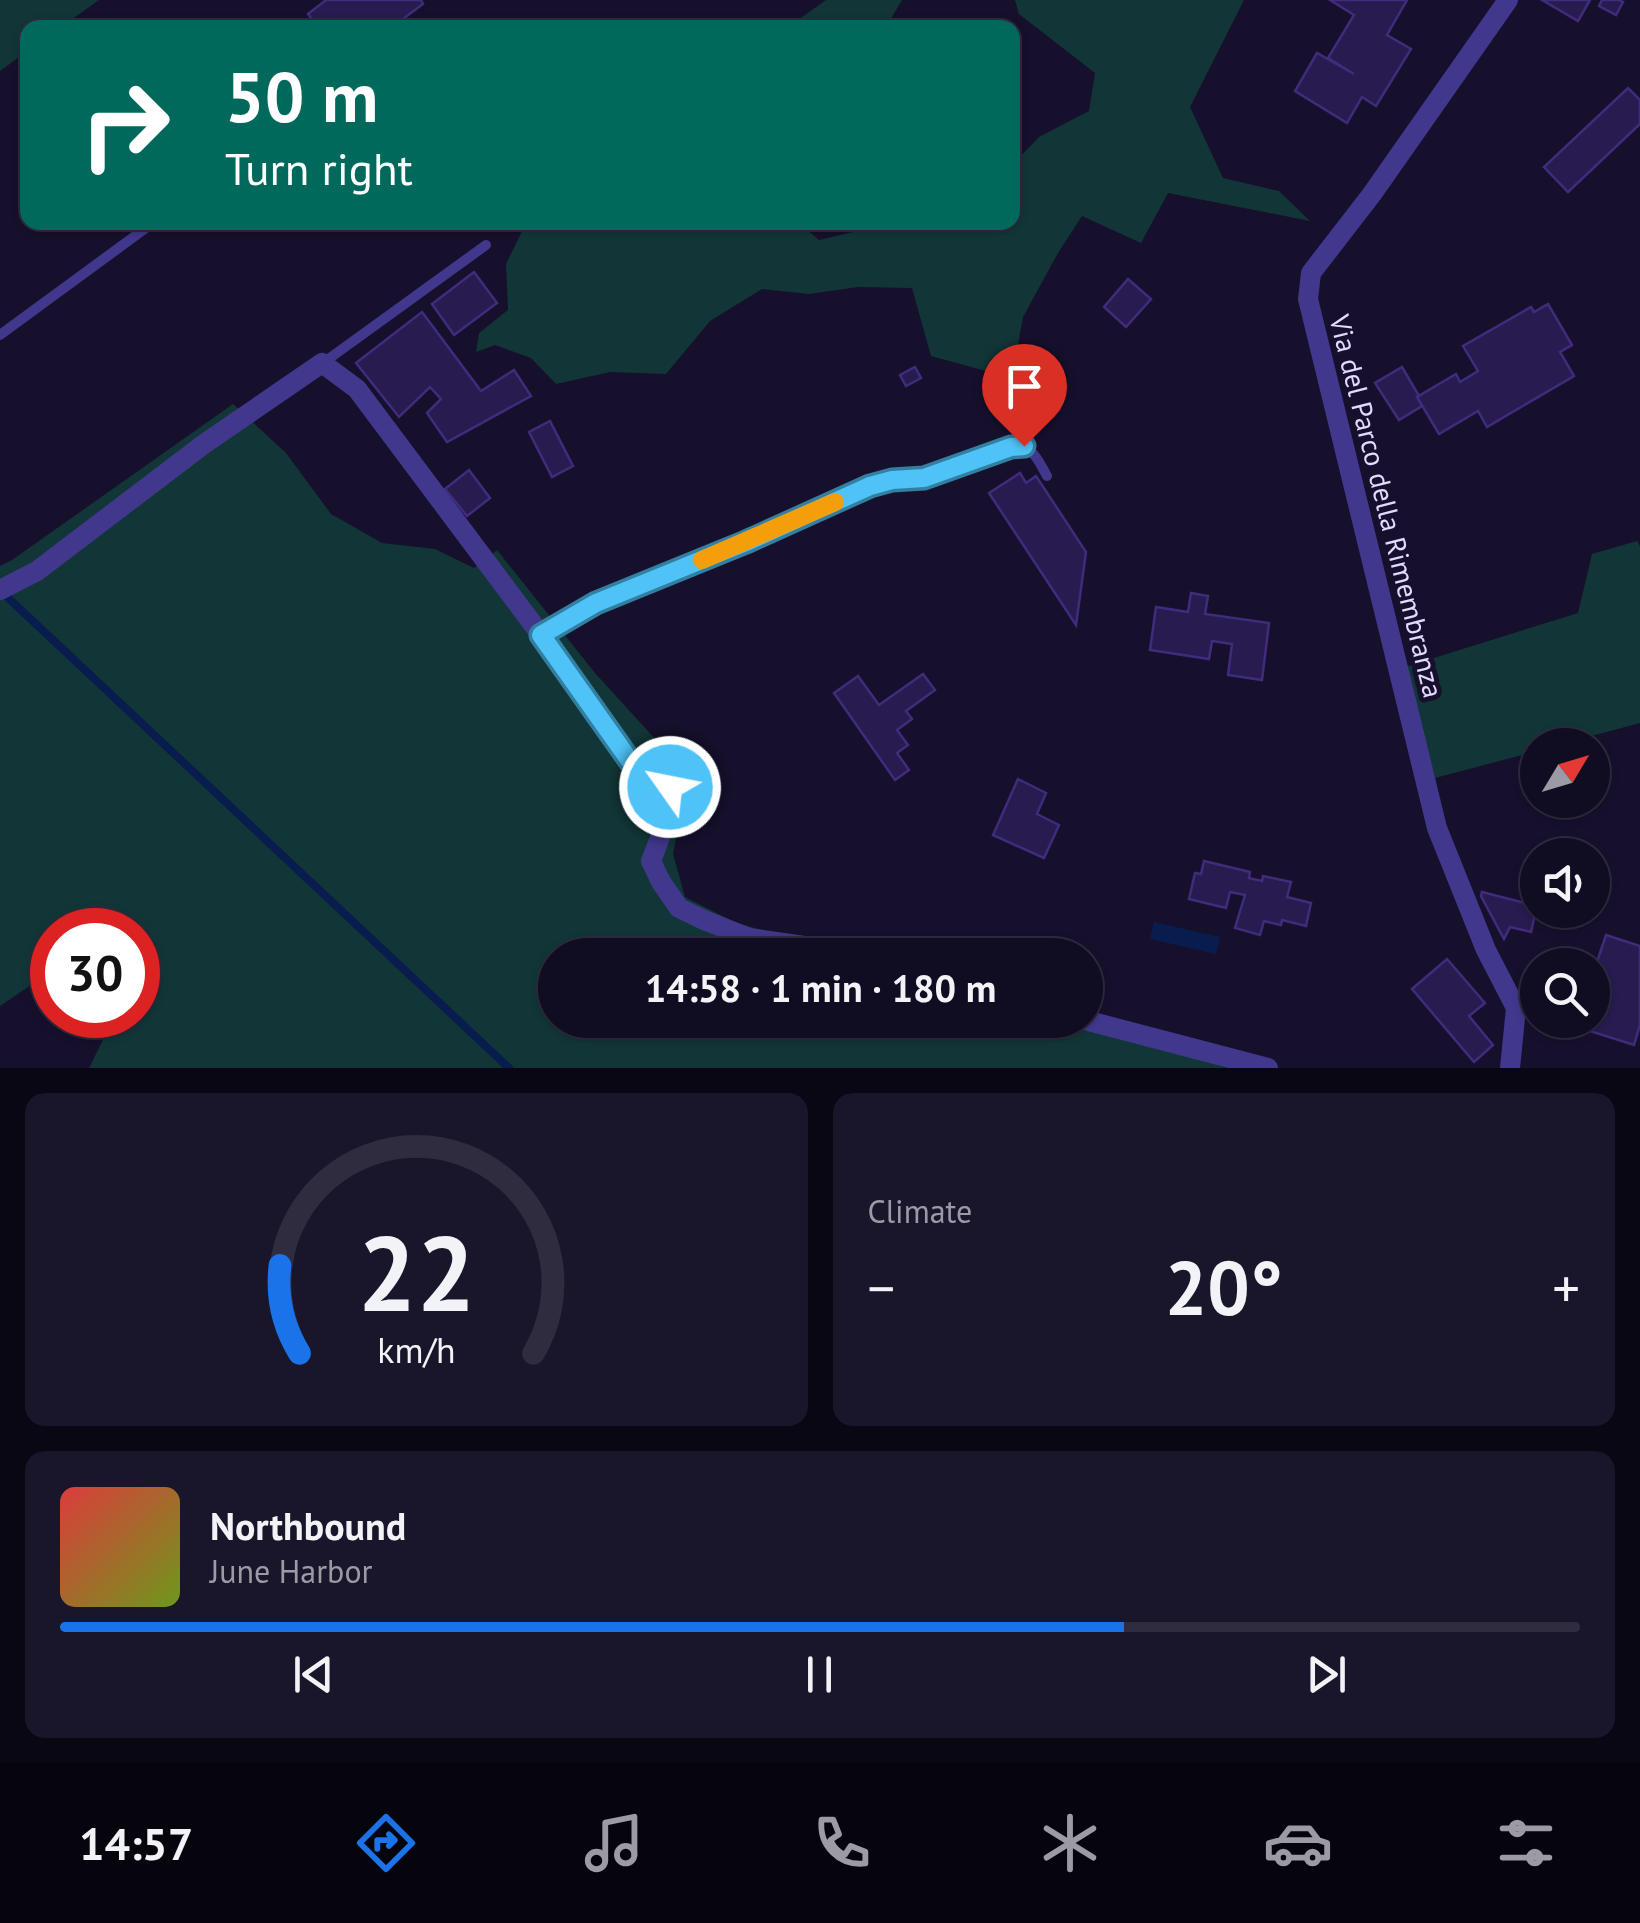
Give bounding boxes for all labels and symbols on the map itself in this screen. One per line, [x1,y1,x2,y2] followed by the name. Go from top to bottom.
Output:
[1321,310,1453,701] street label: Via del Parco della Rimembranza
[982,344,1067,447] pin
[1520,728,1610,818] north arrow
[618,735,722,839] position arrow
[30,908,160,1038] speed limit sign: 30

